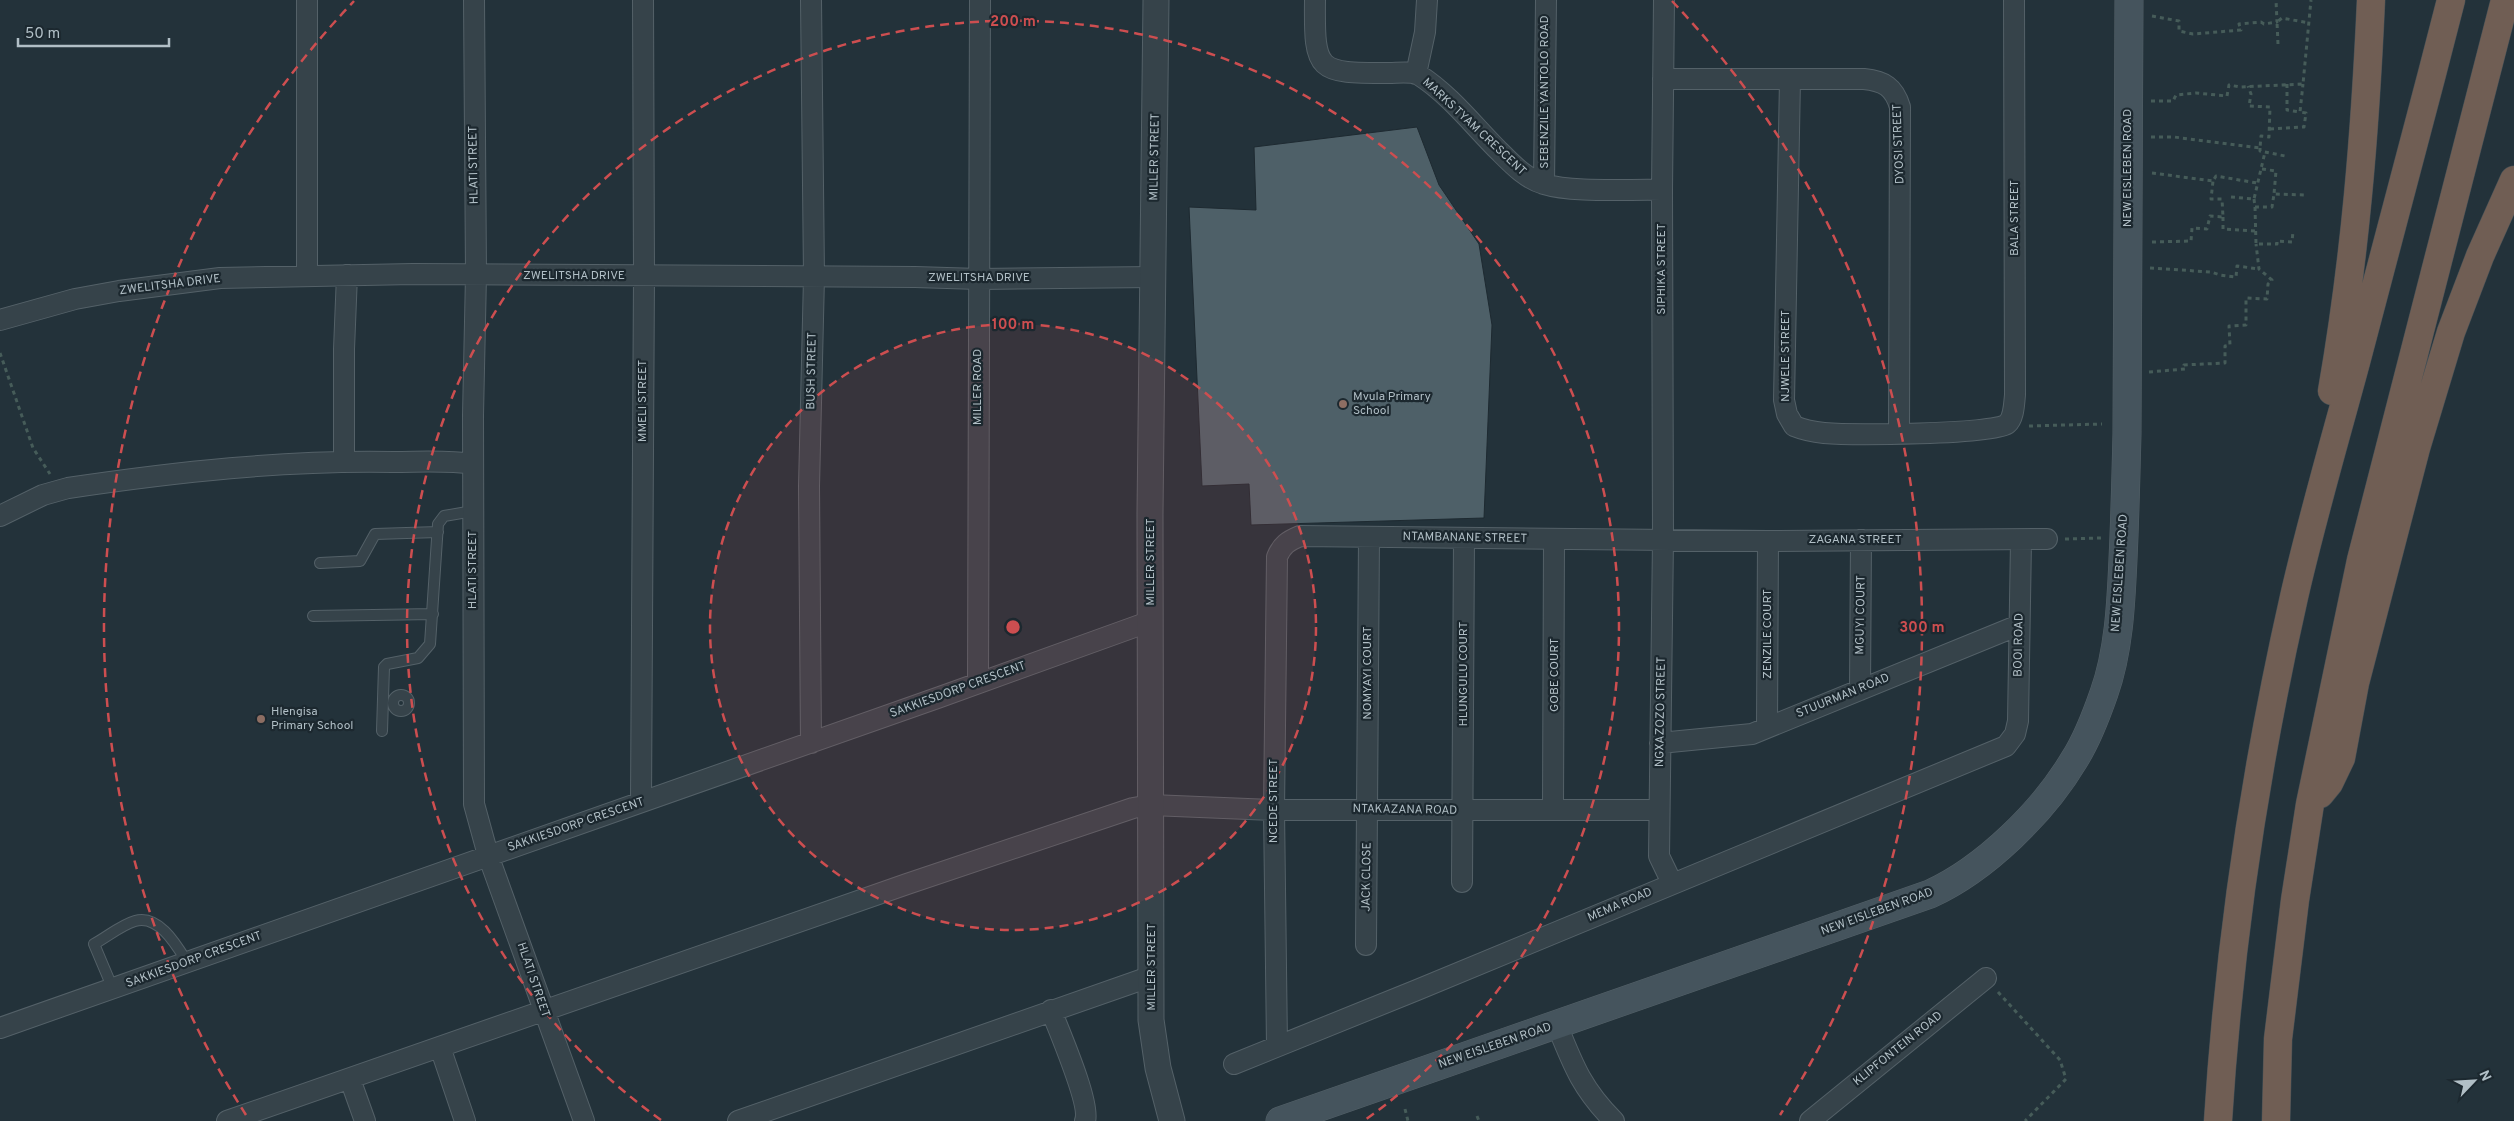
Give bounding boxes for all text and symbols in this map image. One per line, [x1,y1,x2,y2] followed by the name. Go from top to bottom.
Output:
[990,13,1036,32] text: 200 m
[18,15,169,47] scale bar
[1537,15,1553,169] street label: SEBENZILE YANTOLO ROAD
[25,25,60,44] text: 50 m
[1419,75,1529,179] street label: MARKS TYAM CRESCENT
[1890,104,1908,184] street label: DYOSI STREET
[2120,109,2136,227] street label: NEW EISLEBEN ROAD
[1146,113,1164,201] street label: MILLER STREET
[465,126,483,204] street label: HLATI STREET
[2007,180,2023,256] street label: BALA STREET
[1654,223,1670,315] street label: SIPHIKA STREET
[523,268,625,284] street label: ZWELITSHA DRIVE
[928,270,1030,286] street label: ZWELITSHA DRIVE
[118,271,222,299] street label: ZWELITSHA DRIVE
[1778,310,1794,402] street label: NJWELE STREET
[992,316,1034,335] text: 100 m
[803,332,821,410] street label: BUSH STREET
[970,349,986,425] street label: MILLER ROAD
[635,360,651,442] street label: MMELI STREET
[1353,389,1431,419] place label: Mvula Primary School
[1337,398,1349,410] marker: Mvula Primary School
[2108,513,2132,633] street label: NEW EISLEBEN ROAD
[1143,518,1159,606] street label: MILLER STREET
[1402,529,1528,547] street label: NTAMBANANE STREET
[465,531,481,609] street label: HLATI STREET
[1808,532,1902,548] street label: ZAGANA STREET
[1852,575,1870,655] street label: MGUYI COURT
[1760,589,1776,679] street label: ZENZILE COURT
[2010,613,2028,677] street label: BOOI ROAD
[1004,618,1022,636] centre of rings
[1899,619,1945,638] text: 300 m
[1456,621,1472,727] street label: HLUNGULU COURT
[1360,626,1376,720] street label: NOMYAYI COURT
[1547,638,1563,712] street label: GOBE COURT
[1652,657,1670,767] street label: NGXAZOZO STREET
[888,658,1028,722] street label: SAKKIESDORP CRESCENT
[1794,670,1892,722] street label: STUURMAN ROAD
[271,704,354,734] place label: Hlengisa Primary School
[255,713,267,725] marker: Hlengisa Primary School
[1266,759,1282,843] street label: NCEDE STREET
[506,794,646,856] street label: SAKKIESDORP CRESCENT
[1353,801,1457,819] street label: NTAKAZANA ROAD
[1358,842,1376,912] street label: JACK CLOSE
[1585,884,1655,926] street label: MEMA ROAD
[1819,884,1935,940] street label: NEW EISLEBEN ROAD
[1144,923,1160,1011] street label: MILLER STREET
[124,928,264,992] street label: SAKKIESDORP CRESCENT
[513,940,553,1020] street label: HLATI STREET
[1850,1008,1946,1090] street label: KLIPFONTEIN ROAD
[1436,1019,1554,1073] street label: NEW EISLEBEN ROAD
[2449,1056,2499,1106] north arrow
[2475,1068,2494,1084] text: N

